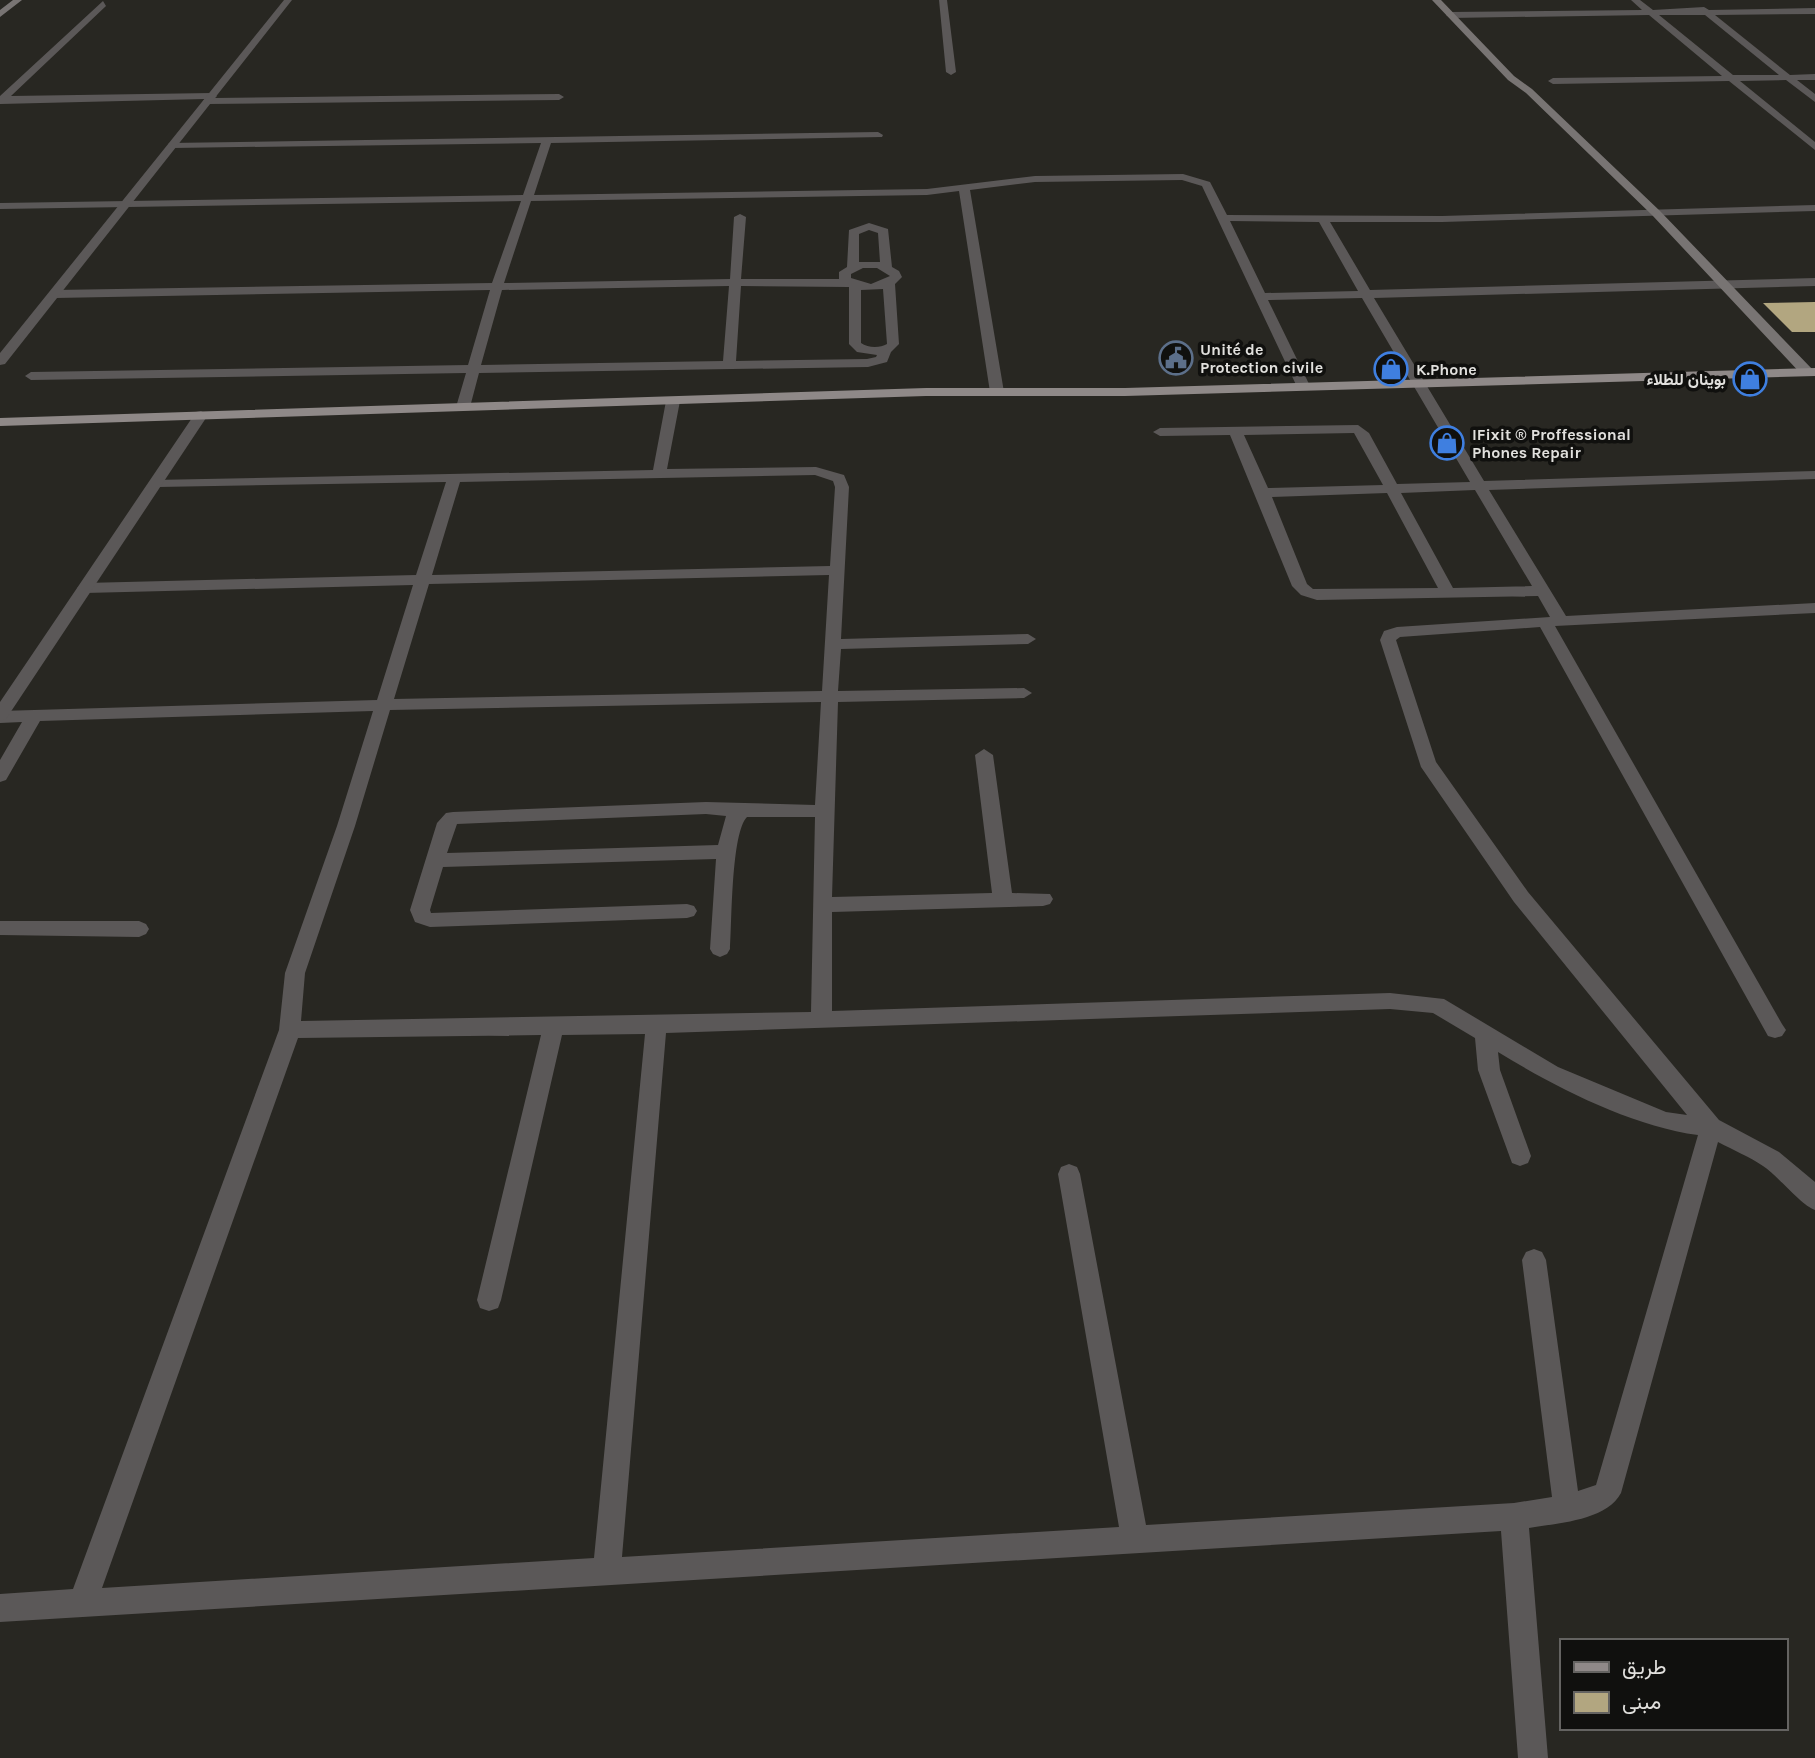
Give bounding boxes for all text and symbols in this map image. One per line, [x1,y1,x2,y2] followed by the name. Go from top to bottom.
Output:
[1157,339,1195,377] public building icon: Unité de Protection civile
[1200,340,1323,377] place label: Unité de Protection civile
[1372,350,1410,388] shop icon: K.Phone
[1416,360,1477,379] place label: K.Phone
[1731,360,1769,398] shop icon: بوينان للطلاء
[1646,370,1726,390] place label: بوينان للطلاء
[1428,424,1466,462] shop icon: IFixit ® Proffessional Phones Repair
[1472,425,1631,462] place label: IFixit ® Proffessional Phones Repair
[1560,1639,1787,1730] legend
[1622,1655,1667,1680] text: طريق
[1622,1690,1661,1714] text: مبنى

